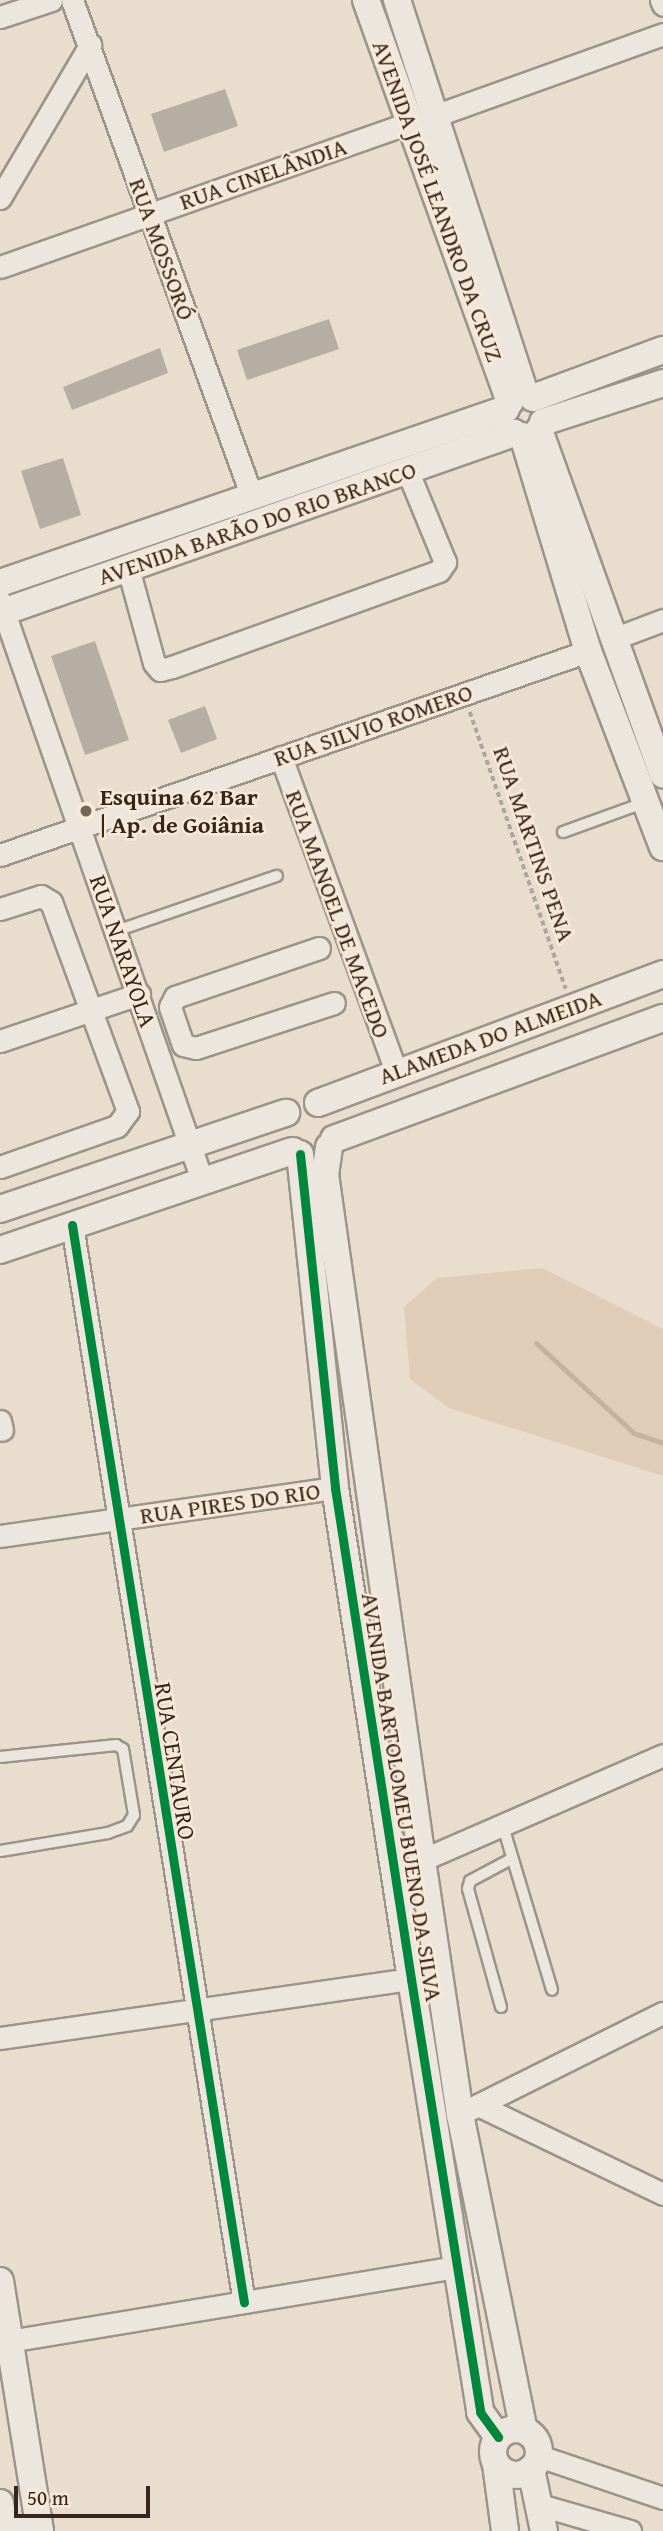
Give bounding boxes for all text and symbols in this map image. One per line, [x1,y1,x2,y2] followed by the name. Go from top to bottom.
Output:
[366,36,510,366] street label: AVENIDA JOSÉ LEANDRO DA CRUZ
[176,132,350,216] street label: RUA CINELÂNDIA
[123,174,201,324] street label: RUA MOSSORÓ
[94,455,420,591] street label: AVENIDA BARÃO DO RIO BRANCO
[270,677,476,773] street label: RUA SILVIO ROMERO
[487,743,581,945] street label: RUA MARTINS PENA
[100,783,264,839] place label: Esquina 62 Bar | Ap. de Goiânia
[280,786,396,1042] street label: RUA MANOEL DE MACEDO
[78,803,94,819] marker: Esquina 62 Bar | Ap. de Goiânia
[83,871,163,1031] street label: RUA NARAYOLA
[375,983,605,1091] street label: ALAMEDA DO ALMEIDA
[138,1476,322,1530] street label: RUA PIRES DO RIO
[355,1591,449,2003] street label: AVENIDA BARTOLOMEU BUENO DA SILVA
[148,1680,202,1842] street label: RUA CENTAURO
[18,2472,154,2516] scale bar
[27,2482,69,2513] text: 50 m

